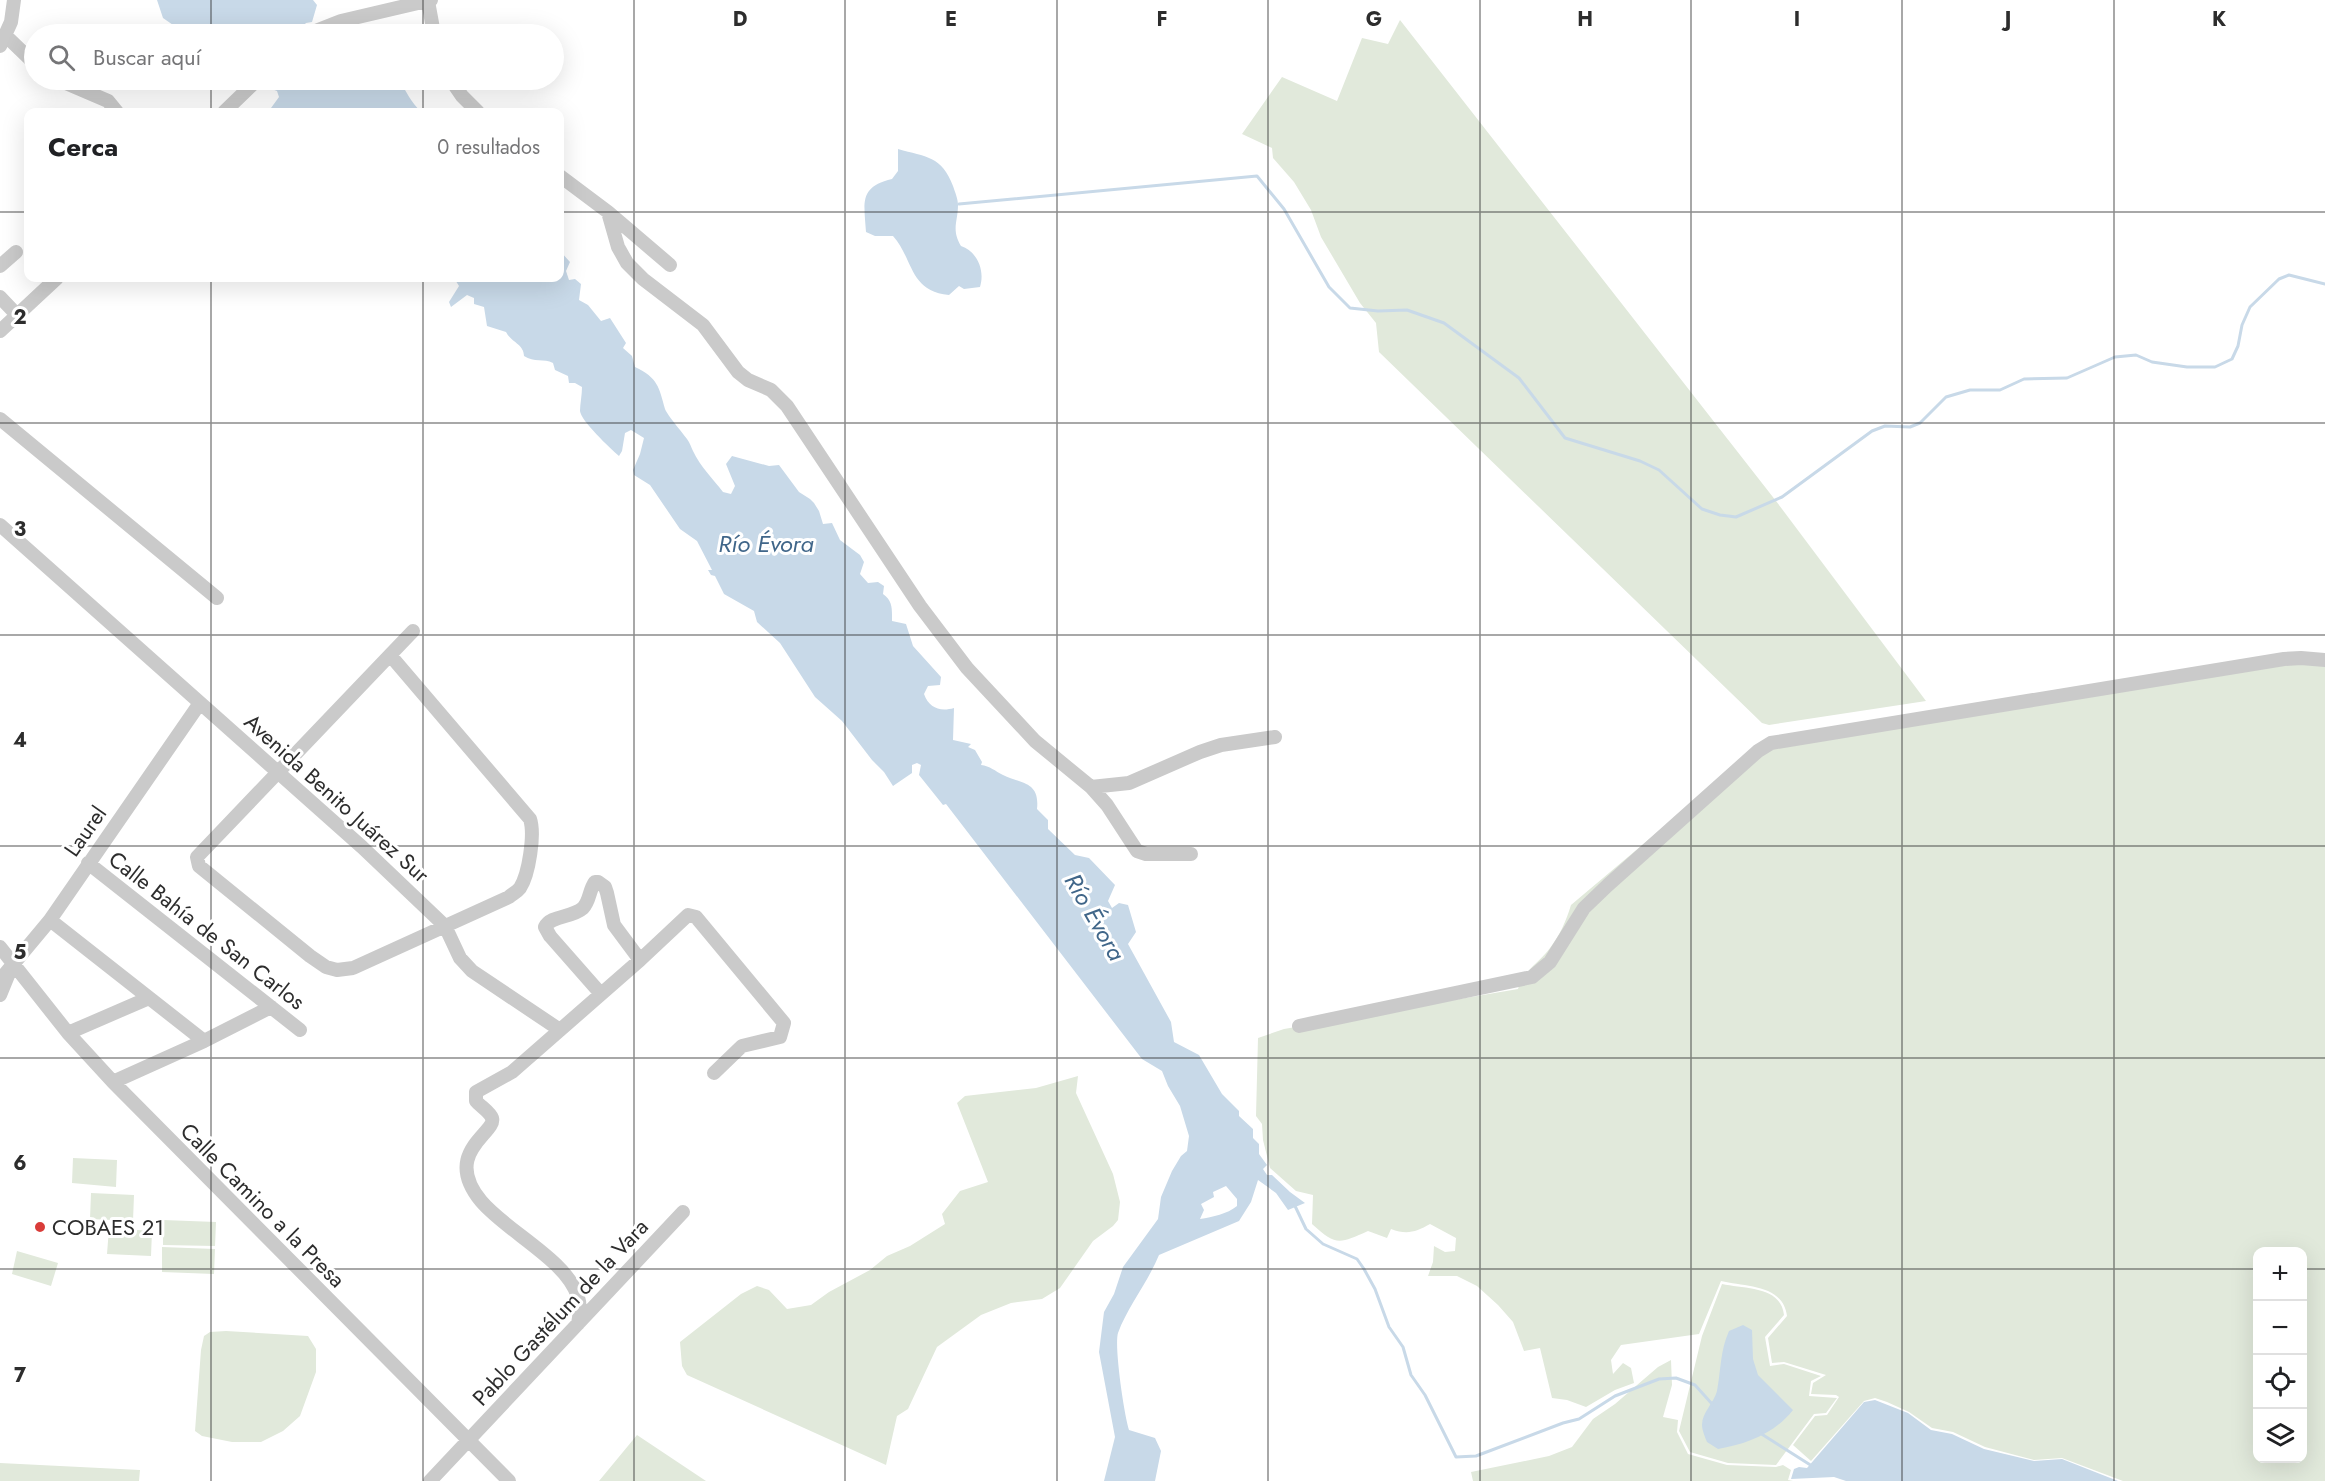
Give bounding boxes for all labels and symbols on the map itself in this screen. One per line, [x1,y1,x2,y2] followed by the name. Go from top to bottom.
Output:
[733,5,747,34] text: D
[945,5,957,34] text: E
[1156,5,1168,34] text: F
[1366,5,1382,34] text: G
[1577,5,1593,34] text: H
[1794,5,1800,34] text: I
[2001,5,2011,34] text: J
[2212,5,2226,34] text: K
[13,303,27,332] text: 2
[14,515,26,544] text: 3
[718,526,814,561] water label: Río Évora
[237,706,437,890] street label: Avenida Benito Juárez Sur
[13,726,27,755] text: 4
[56,799,114,863] street label: Laurel
[102,843,312,1017] street label: Calle Bahía de San Carlos
[1056,867,1134,967] water label: Río Évora
[14,938,27,967] text: 5
[173,1115,353,1295] street label: Calle Camino a la Presa
[13,1149,27,1178] text: 6
[52,1211,164,1243] place label: COBAES 21
[465,1211,655,1413] street label: Pablo Gastélum de la Vara
[33,1220,47,1234] marker: COBAES 21
[14,1361,27,1390] text: 7

